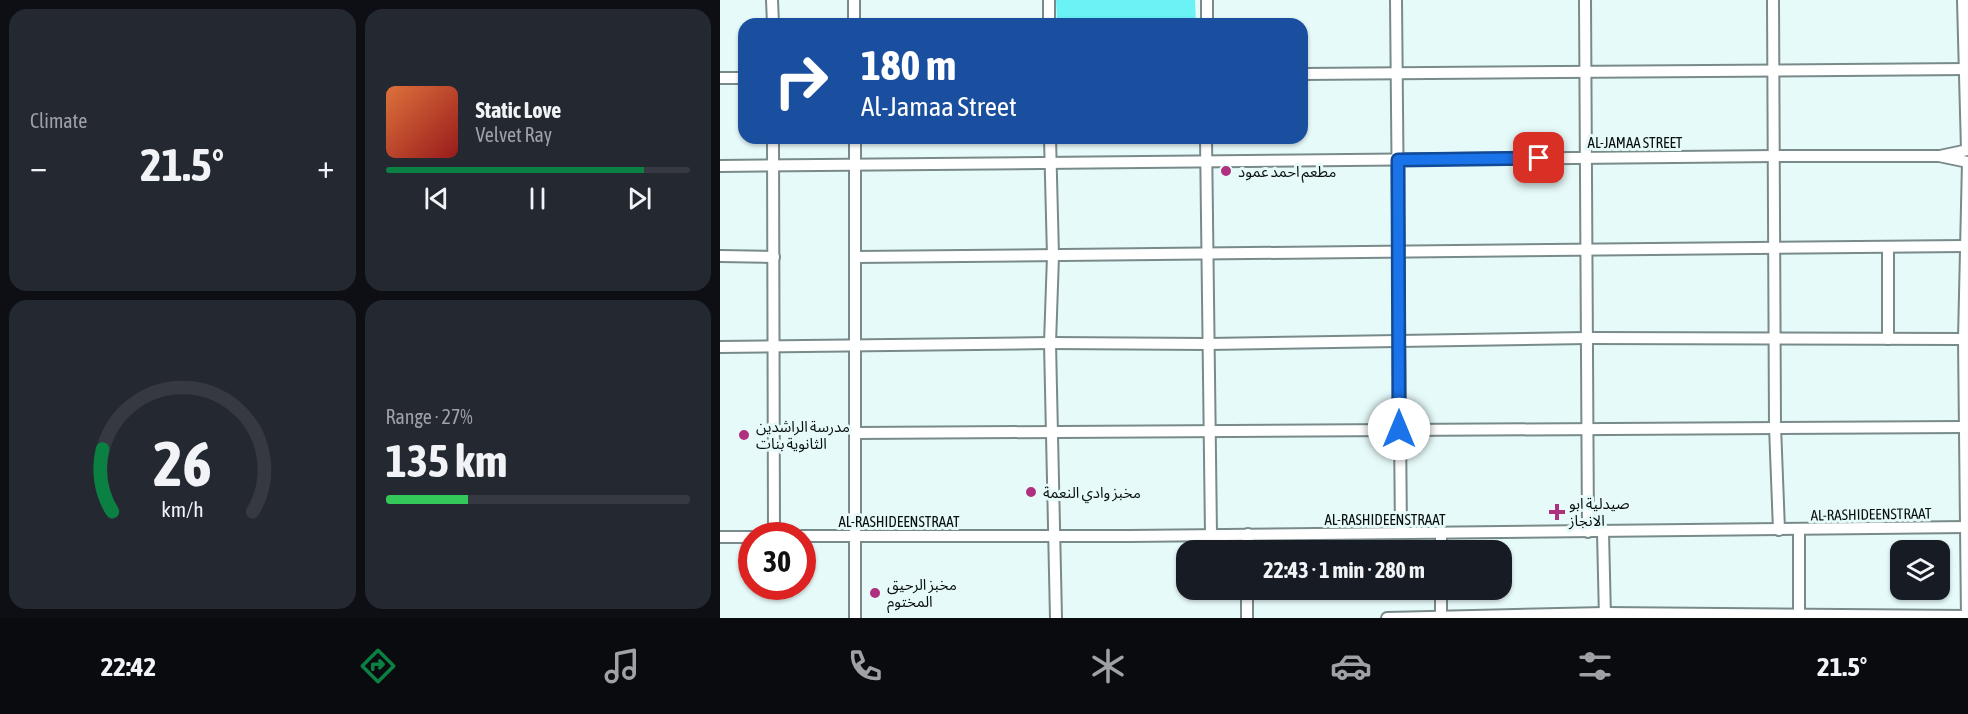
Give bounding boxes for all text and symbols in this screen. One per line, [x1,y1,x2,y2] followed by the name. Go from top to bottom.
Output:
[861,41,956,89] text: 180 m
[762,42,840,120] icon: right
[861,91,1017,122] text: Al-Jamaa Street
[476,97,561,123] text: Static Love
[30,109,87,132] text: Climate
[476,123,552,146] text: Velvet Ray
[1513,132,1564,183] pin
[1588,134,1683,151] street label: AL-JAMAA STREET
[140,139,224,191] text: 21.5°
[1522,141,1555,174] icon: arrive
[30,147,47,185] text: −
[317,147,334,185] text: +
[1238,163,1336,183] place label: مطعم احمد عمود
[1219,164,1233,178] marker: مطعم احمد عمود
[420,182,453,215] icon: previous
[521,182,554,215] icon: pause
[623,182,656,215] icon: next
[1367,397,1431,461] position arrow
[386,405,473,428] text: Range · 27%
[756,418,850,453] place label: مدرسة الراشدين الثانوية بنات
[153,428,212,499] text: 26
[737,428,751,442] marker: مدرسة الراشدين الثانوية بنات
[386,435,507,487] text: 135 km
[1043,484,1141,504] place label: مخبز وادي النعمة
[1024,485,1038,499] marker: مخبز وادي النعمة
[1568,495,1630,530] place label: صيدلية ابو الانجاز
[161,497,204,522] text: km/h
[1810,504,1932,524] street label: AL-RASHIDEENSTRAAT
[1550,505,1564,519] marker: صيدلية ابو الانجاز
[1325,511,1446,528] street label: AL-RASHIDEENSTRAAT
[839,513,960,530] street label: AL-RASHIDEENSTRAAT
[738,522,816,600] speed limit sign: 30
[1890,540,1950,600] map controls
[1890,540,1950,600] button: layers
[1263,557,1425,583] text: 22:43 · 1 min · 280 m
[887,576,957,613] place label: مخبز الرحيق المختوم
[868,586,882,600] marker: مخبز الرحيق المختوم
[357,645,399,687] icon: directions
[601,645,643,687] icon: music
[844,645,886,687] icon: phone
[1087,645,1129,687] icon: climate
[1330,645,1372,687] icon: car
[1574,645,1616,687] icon: filters
[101,651,156,682] text: 22:42
[1817,651,1867,682] text: 21.5°

